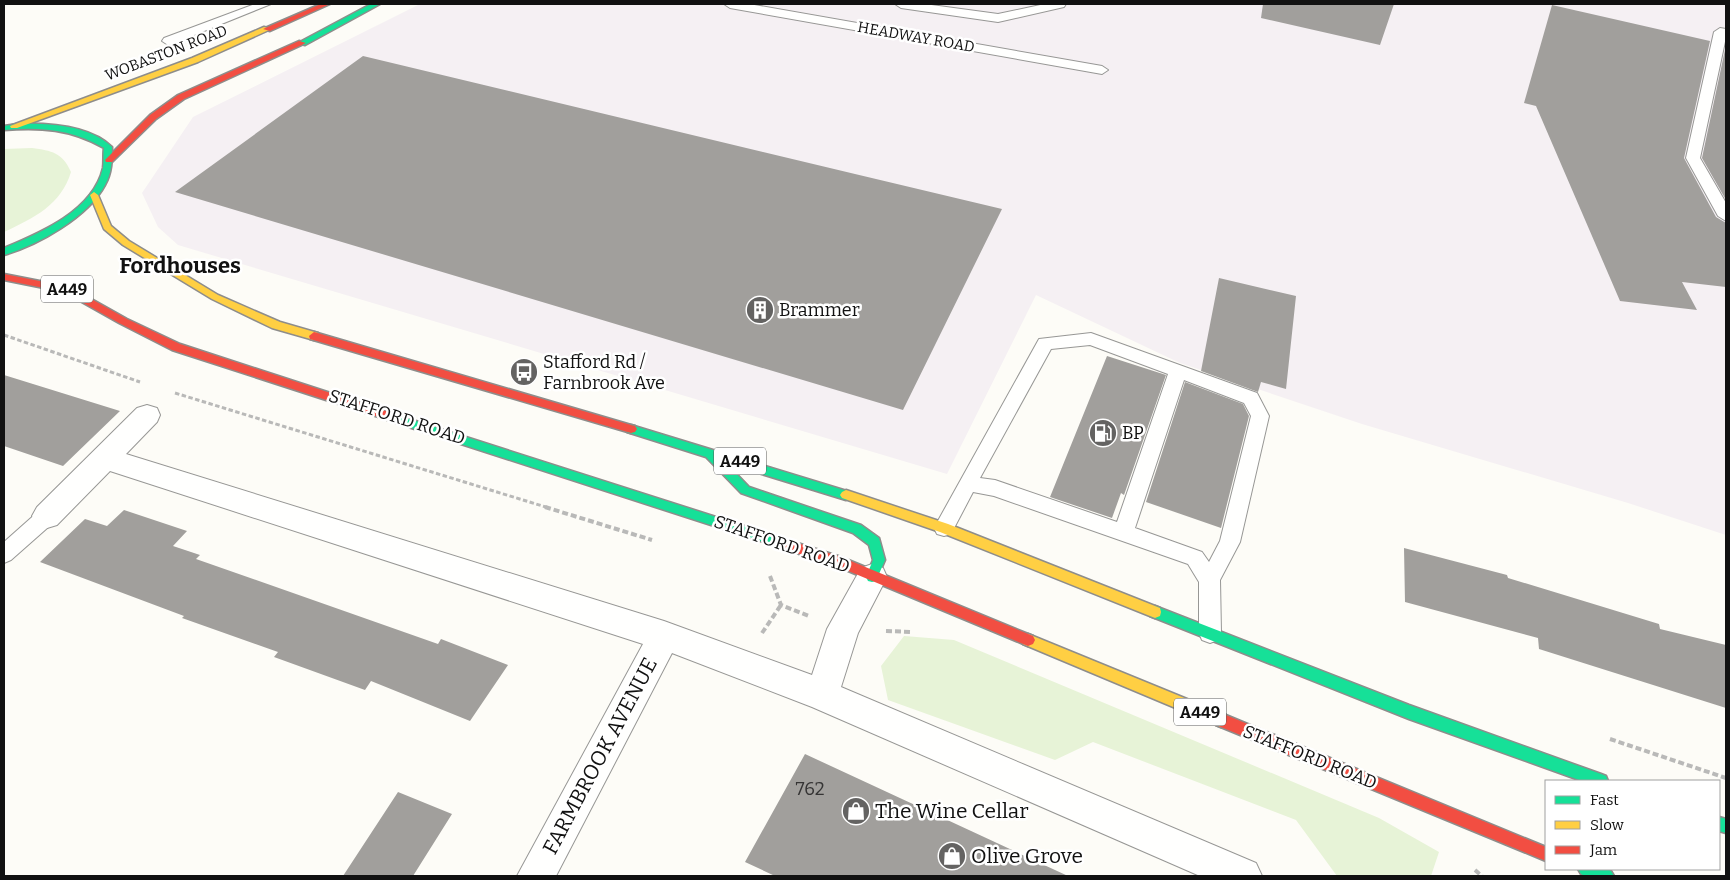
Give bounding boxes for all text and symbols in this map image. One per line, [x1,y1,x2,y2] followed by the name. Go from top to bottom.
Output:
[856,18,976,56] street label: HEADWAY ROAD
[102,21,230,85] street label: WOBASTON ROAD
[119,252,241,279] district label: Fordhouses
[41,276,93,302] road number: A449
[745,295,775,325] building icon: Brammer
[779,299,860,321] place label: Brammer
[543,351,665,394] place label: Stafford Rd / Farnbrook Ave
[509,357,539,387] bus stop icon: Stafford Rd / Farnbrook Ave
[326,385,468,449] street label: STAFFORD ROAD
[1088,418,1118,448] fuel station icon: BP
[1122,422,1144,444] place label: BP
[714,448,766,474] road number: A449
[711,510,853,578] street label: STAFFORD ROAD
[537,653,663,859] street label: FARMBROOK AVENUE
[1174,699,1226,726] road number: A449
[1240,720,1380,794] street label: STAFFORD ROAD
[796,778,824,800] house number: 762
[1545,780,1720,870] legend
[1590,791,1619,809] text: Fast
[841,796,871,826] shop icon: The Wine Cellar
[875,798,1029,824] place label: The Wine Cellar
[1590,816,1625,834] text: Slow
[937,841,967,871] shop icon: Olive Grove
[1589,841,1618,859] text: Jam
[971,843,1083,869] place label: Olive Grove

